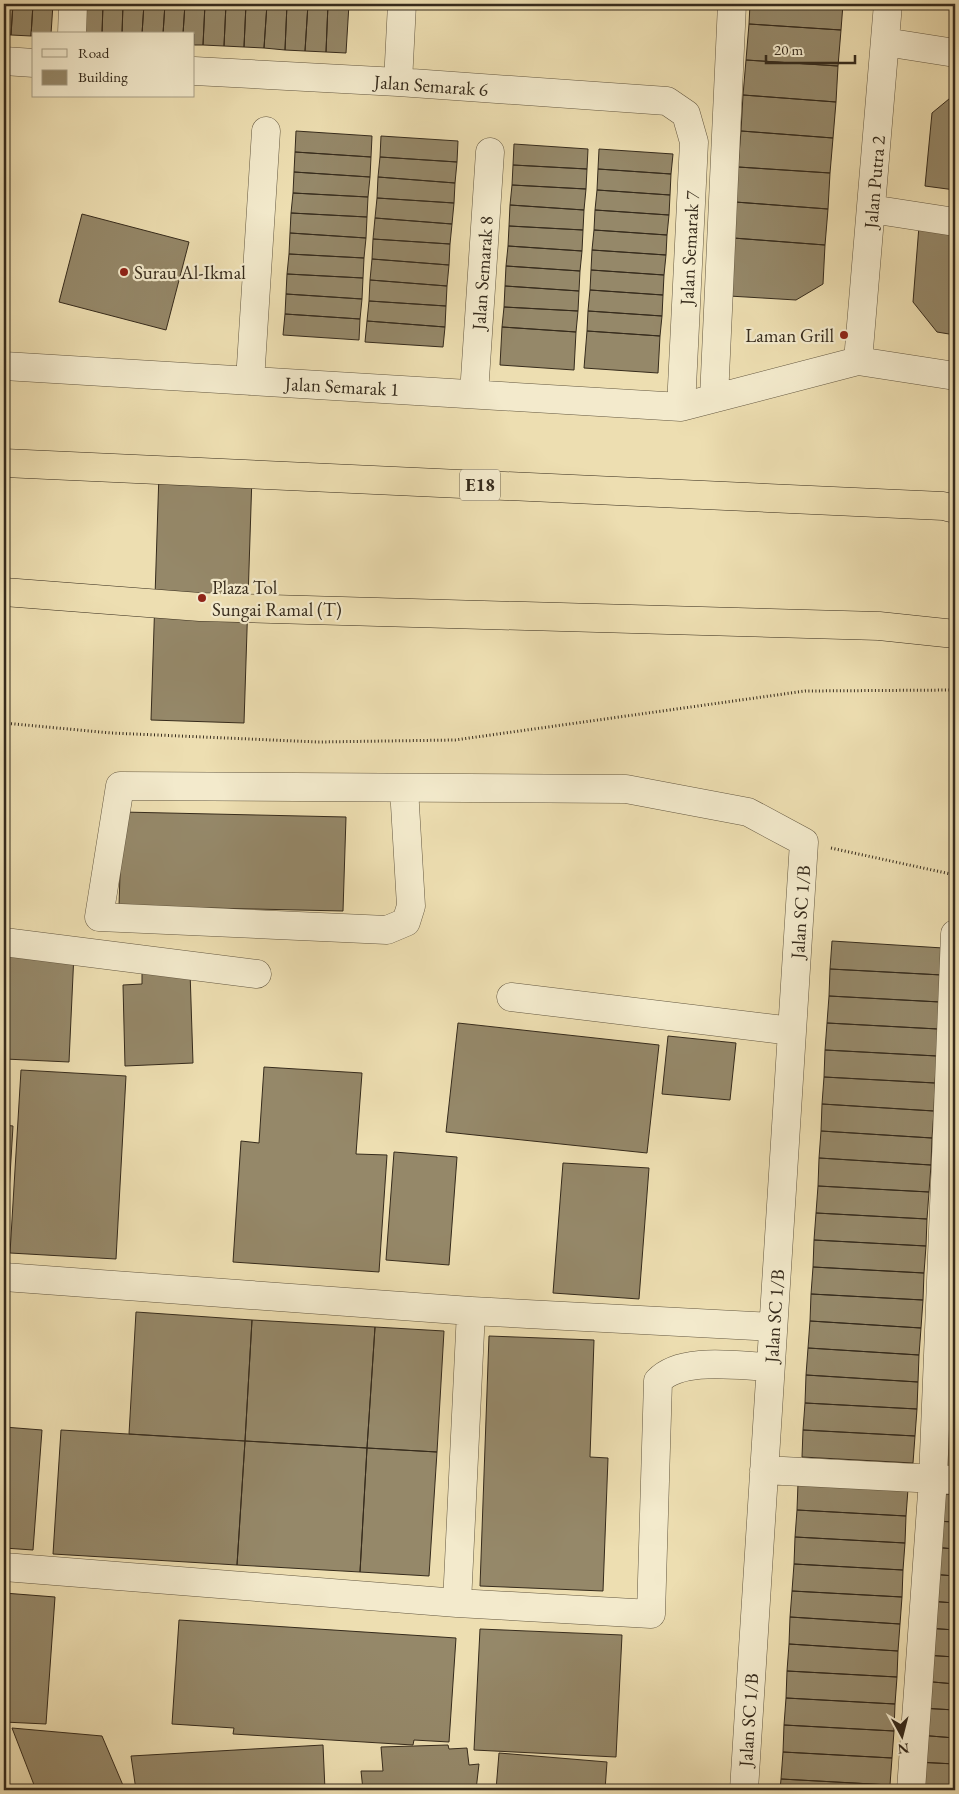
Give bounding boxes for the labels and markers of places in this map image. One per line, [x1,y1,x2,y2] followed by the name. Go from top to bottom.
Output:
[134,260,246,285] place label: Surau Al-Ikmal
[118,266,130,278] marker: Surau Al-Ikmal
[745,323,834,348] place label: Laman Grill
[838,329,850,341] marker: Laman Grill
[212,575,342,622] place label: Plaza Tol Sungai Ramal (T)
[196,592,208,604] marker: Plaza Tol Sungai Ramal (T)

